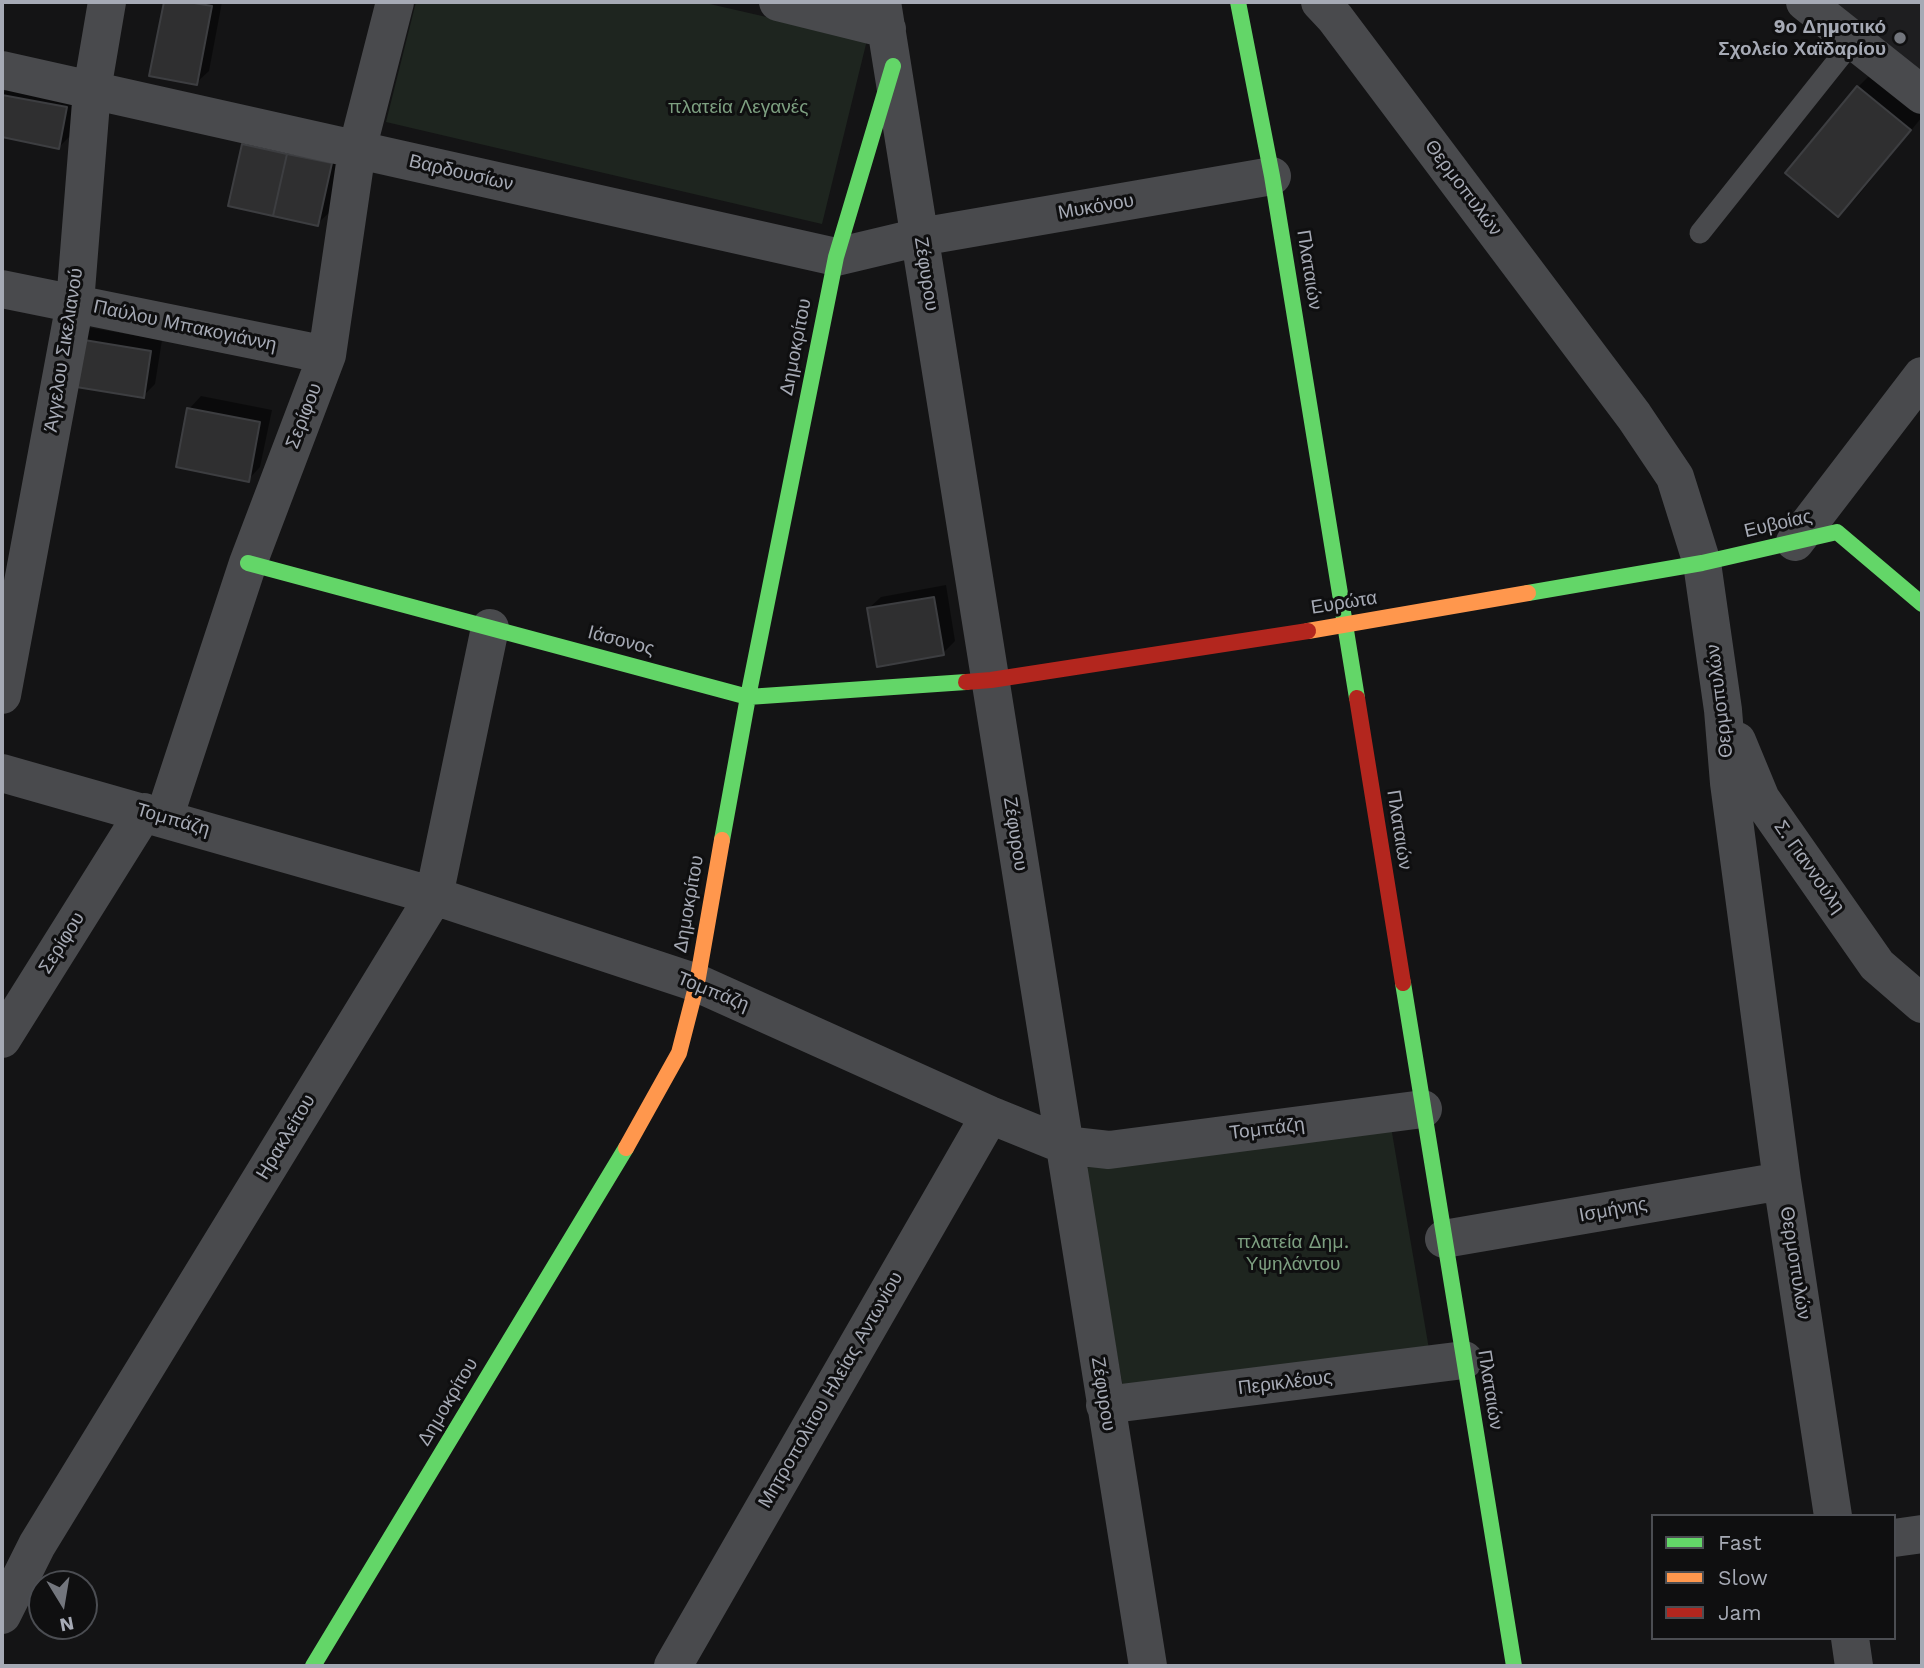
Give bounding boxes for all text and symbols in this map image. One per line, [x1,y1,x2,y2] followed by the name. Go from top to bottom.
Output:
[1718,16,1886,60] place label: 9ο Δημοτικό Σχολείο Χαϊδαρίου
[1892,30,1908,46] marker: 9ο Δημοτικό Σχολείο Χαϊδαρίου
[668,96,808,118] park label: πλατεία Λεγανές
[1419,135,1507,241] street label: Θερμοπυλών
[407,150,515,196] street label: Βαρδουσίων
[1056,189,1136,225] street label: Μυκόνου
[1291,228,1327,312] street label: Πλαταιών
[909,235,943,313] street label: Ζέφυρου
[40,266,88,434] street label: Άγγελου Σικελιανού
[91,295,279,357] street label: Παύλου Μπακογιάννη
[775,297,817,397] street label: Δημοκρίτου
[281,380,327,452] street label: Σερίφου
[1742,505,1814,543] street label: Ευβοίας
[1309,587,1379,619] street label: Ευρώτα
[585,621,657,661] street label: Ιάσονος
[1702,643,1738,759] street label: Θερμοπυλών
[1381,788,1417,872] street label: Πλαταιών
[998,795,1032,873] street label: Ζέφυρου
[134,799,212,841] street label: Τομπάζη
[1769,816,1849,918] street label: Σ. Γιαννούλη
[669,854,709,954] street label: Δημοκρίτου
[34,908,90,978] street label: Σερίφου
[674,967,752,1017] street label: Τομπάζη
[252,1090,320,1184] street label: Ηρακλείτου
[1228,1113,1306,1145] street label: Τομπάζη
[1577,1193,1649,1227] street label: Ισμήνης
[1775,1205,1815,1321] street label: Θερμοπυλών
[1237,1231,1349,1275] park label: πλατεία Δημ. Υψηλάντου
[754,1268,908,1512] street label: Μητροπολίτου Ηλείας Αντωνίου
[1472,1348,1508,1432] street label: Πλαταιών
[413,1354,483,1450] street label: Δημοκρίτου
[1086,1355,1120,1433] street label: Ζέφυρου
[1237,1366,1333,1400] street label: Περικλέους
[1651,1514,1896,1640] legend
[1718,1530,1762,1555] text: Fast
[1718,1565,1768,1590] text: Slow
[28,1570,98,1640] north arrow
[1718,1600,1761,1625] text: Jam
[58,1612,76,1637] text: N

